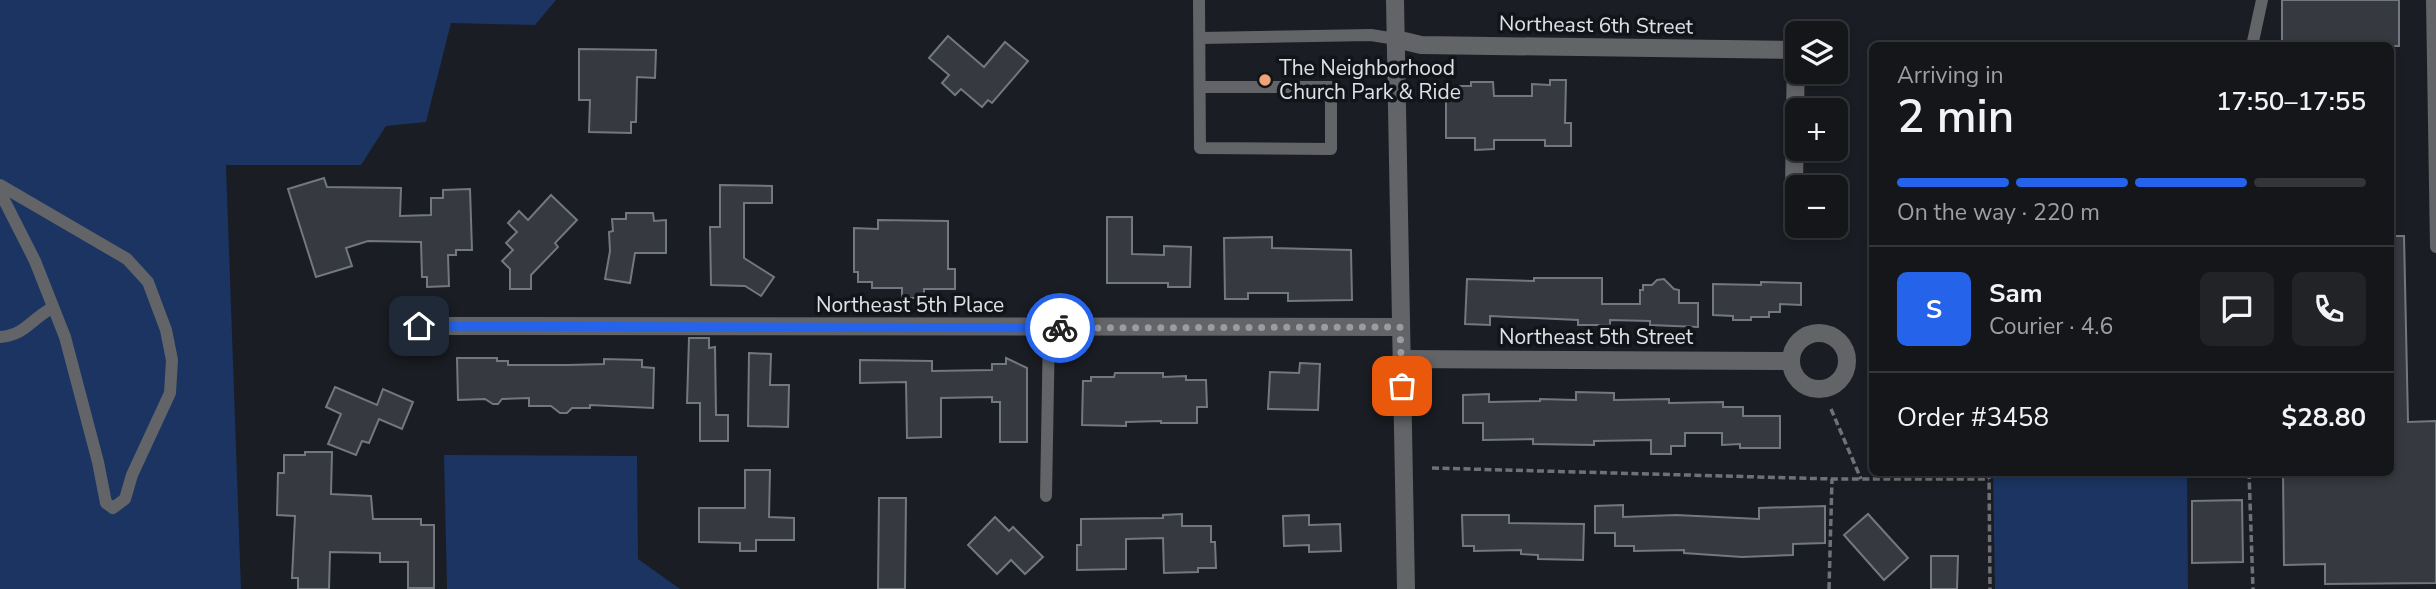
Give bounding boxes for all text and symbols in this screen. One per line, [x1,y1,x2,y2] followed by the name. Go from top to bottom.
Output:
[1499,9,1694,41] street label: Northeast 6th Street
[1785,21,1848,238] map controls
[1785,21,1848,84] button: layers
[1279,54,1461,106] place label: The Neighborhood Church Park & Ride
[1897,60,2004,91] text: Arriving in
[1257,72,1273,88] marker: The Neighborhood Church Park & Ride
[2216,84,2366,119] text: 17:50–17:55
[1897,85,2014,148] text: 2 min
[1785,98,1848,161] button: +
[1785,175,1848,238] button: −
[1897,197,2100,228] text: On the way · 220 m
[2200,272,2274,346] button: chat
[2292,272,2366,346] button: phone
[1989,276,2042,311] text: Sam
[816,291,1004,319] street label: Northeast 5th Place
[1926,292,1942,327] text: S
[1025,293,1095,363] courier
[389,296,449,356] pin
[400,307,438,345] icon: home
[1041,309,1079,347] icon: bike
[1989,311,2113,342] text: Courier · 4.6
[1499,323,1694,351] street label: Northeast 5th Street
[1372,356,1432,416] pin
[1383,367,1421,405] icon: bag
[1897,400,2049,435] text: Order #3458
[2282,400,2366,435] text: $28.80

